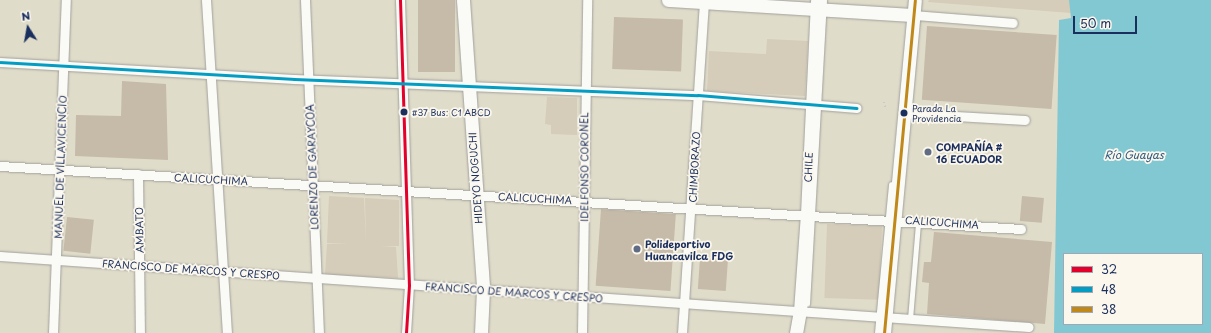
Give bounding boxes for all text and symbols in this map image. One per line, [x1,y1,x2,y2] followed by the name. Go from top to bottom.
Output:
[20,7,32,25] text: N
[8,8,48,48] north arrow
[1075,8,1139,34] scale bar
[1080,14,1111,32] text: 50 m
[51,95,69,239] street label: MANUEL DE VILLAVICENCIO
[912,103,962,124] place label: Parada La Providencia
[304,104,320,230] street label: LORENZO DE GARAYCOA
[399,107,409,117] marker: #37 Bus: C1 ABCD
[412,107,493,117] place label: #37 Bus: C1 ABCD
[899,108,909,118] marker: Parada La Providencia
[578,112,590,222] street label: IDELFONSO CORONEL
[686,131,702,203] street label: CHIMBORAZO
[466,132,484,224] street label: HIDEYO NOGUCHI
[936,140,1003,164] place label: COMPAÑÍA # 16 ECUADOR
[923,147,933,157] marker: COMPAÑÍA # 16 ECUADOR
[1104,148,1164,162] water label: Río Guayas
[801,151,815,183] street label: CHILE
[174,171,248,187] street label: CALICUCHIMA
[498,190,572,206] street label: CALICUCHIMA
[133,207,145,253] street label: AMBATO
[905,213,979,231] street label: CALICUCHIMA
[645,237,733,260] place label: Polideportivo Huancavilca FDG
[632,244,642,254] marker: Polideportivo Huancavilca FDG
[1063,253,1203,325] legend
[101,257,281,281] street label: FRANCISCO DE MARCOS Y CRESPO
[1101,260,1117,278] text: 32
[424,280,604,304] street label: FRANCISCO DE MARCOS Y CRESPO
[1101,280,1116,298] text: 48
[1101,300,1116,318] text: 38

